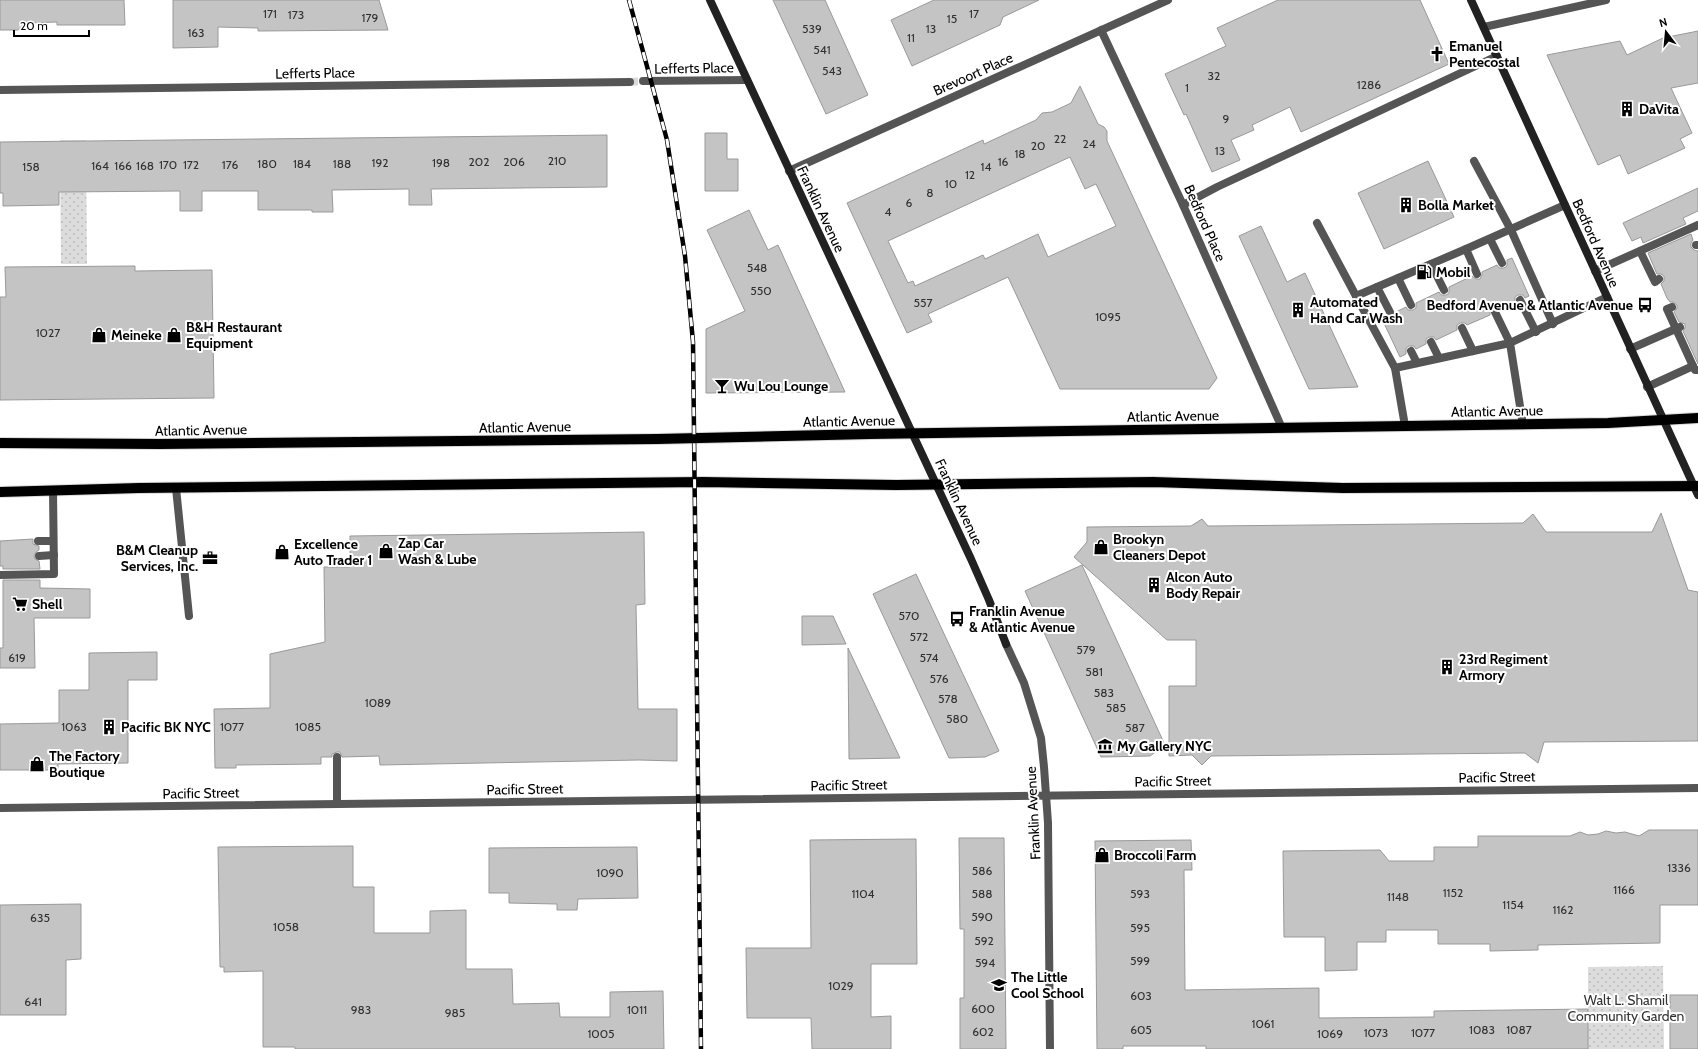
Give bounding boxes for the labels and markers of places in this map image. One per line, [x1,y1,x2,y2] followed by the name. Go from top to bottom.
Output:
[1449,37,1520,71] place label: Emanuel Pentecostal
[1428,45,1446,63] church icon: Emanuel Pentecostal
[1618,100,1636,118] building icon: DaVita
[1639,100,1679,118] place label: DaVita
[1397,196,1415,214] building icon: Bolla Market
[1418,196,1494,214] place label: Bolla Market
[1415,263,1433,281] fuel station icon: Mobil
[1436,263,1471,281] place label: Mobil
[1310,293,1403,327] place label: Automated Hand Car Wash
[1427,296,1633,314] place label: Bedford Avenue & Atlantic Avenue
[1636,296,1654,314] bus stop icon: Bedford Avenue & Atlantic Avenue
[1289,301,1307,319] building icon: Automated Hand Car Wash
[186,318,282,352] place label: B&H Restaurant Equipment
[90,326,108,344] shop icon: Meineke
[111,326,162,344] place label: Meineke
[165,326,183,344] shop icon: B&H Restaurant Equipment
[713,377,731,395] bar icon: Wu Lou Lounge
[734,377,828,395] place label: Wu Lou Lounge
[1113,530,1206,564] place label: Brookyn Cleaners Depot
[398,534,477,568] place label: Zap Car Wash & Lube
[294,535,372,569] place label: Excellence Auto Trader 1
[1092,538,1110,556] shop icon: Brookyn Cleaners Depot
[116,541,198,575] place label: B&M Cleanup Services, Inc.
[377,542,395,560] shop icon: Zap Car Wash & Lube
[273,543,291,561] shop icon: Excellence Auto Trader 1
[201,549,219,567] office icon: B&M Cleanup Services, Inc.
[1166,568,1240,602] place label: Alcon Auto Body Repair
[1145,576,1163,594] building icon: Alcon Auto Body Repair
[11,595,29,613] supermarket icon: Shell
[32,595,63,613] place label: Shell
[969,602,1075,636] place label: Franklin Avenue & Atlantic Avenue
[948,610,966,628] bus stop icon: Franklin Avenue & Atlantic Avenue
[1459,650,1548,684] place label: 23rd Regiment Armory
[1438,658,1456,676] building icon: 23rd Regiment Armory
[100,718,118,736] building icon: Pacific BK NYC
[121,718,211,736] place label: Pacific BK NYC
[1096,737,1114,755] museum icon: My Gallery NYC
[1117,737,1212,755] place label: My Gallery NYC
[49,747,120,781] place label: The Factory Boutique
[28,755,46,773] shop icon: The Factory Boutique
[1093,846,1111,864] shop icon: Broccoli Farm
[1114,846,1197,864] place label: Broccoli Farm
[1011,968,1084,1002] place label: The Little Cool School
[990,976,1008,994] school or university icon: The Little Cool School

